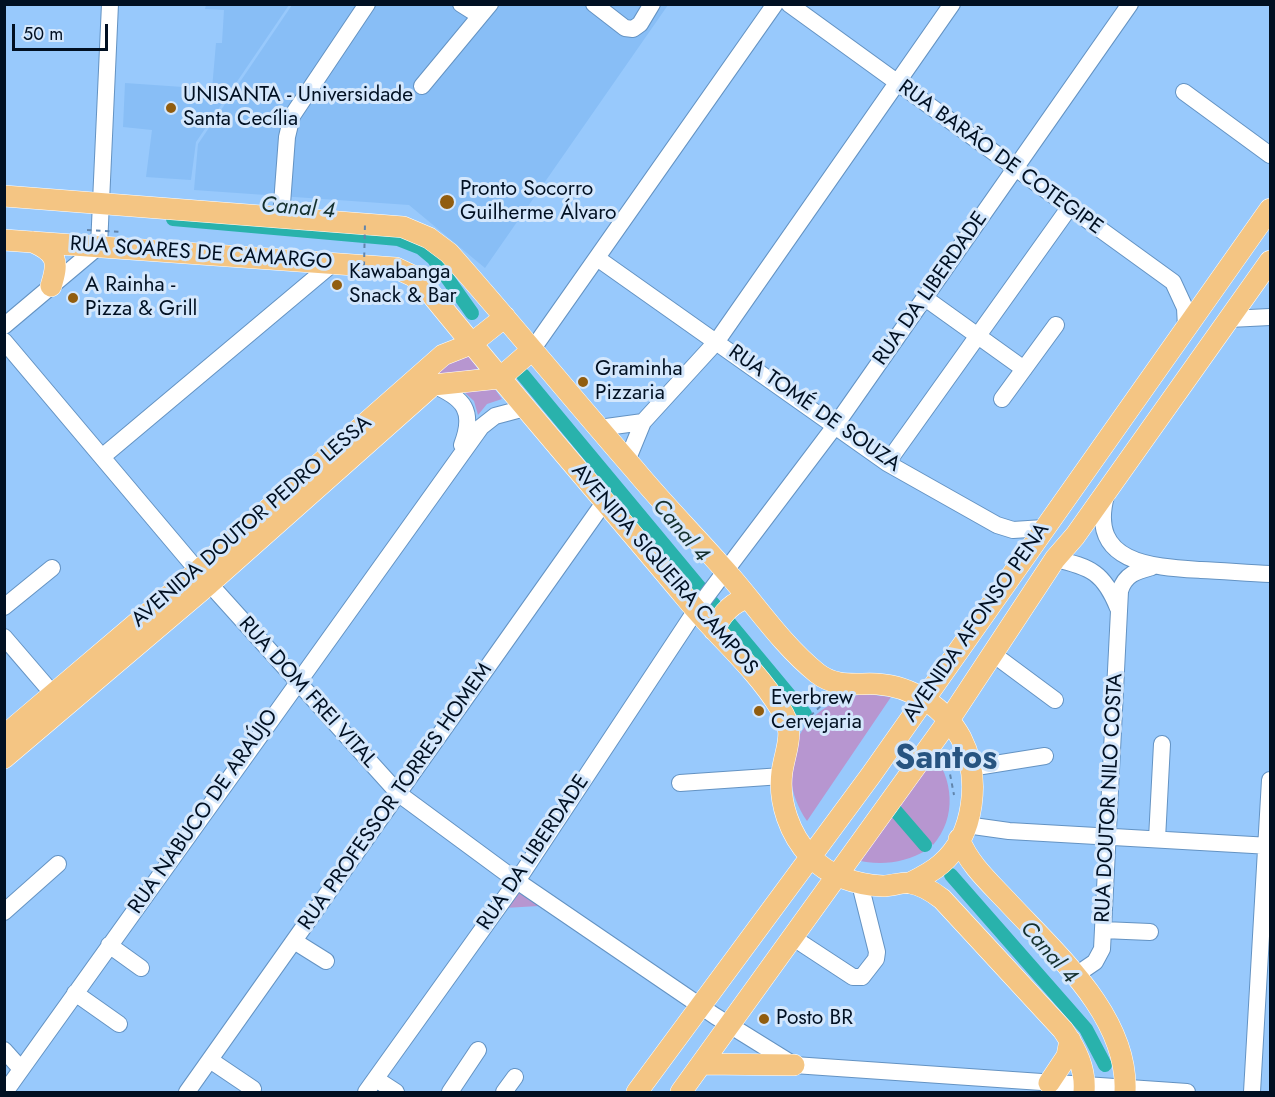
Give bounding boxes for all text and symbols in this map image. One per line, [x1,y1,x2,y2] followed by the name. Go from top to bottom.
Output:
[15,12,111,50] scale bar
[23,21,63,47] text: 50 m
[893,75,1107,241] street label: RUA BARÃO DE COTEGIPE
[183,83,413,133] place label: UNISANTA - Universidade Santa Cecília
[164,101,178,115] marker: UNISANTA - Universidade Santa Cecília
[460,177,617,227] place label: Pronto Socorro Guilherme Álvaro
[260,193,336,225] water label: Canal 4
[438,193,456,211] marker: Pronto Socorro Guilherme Álvaro
[869,207,993,371] street label: RUA DA LIBERDADE
[69,232,333,276] street label: RUA SOARES DE CAMARGO
[349,260,457,310] place label: Kawabanga Snack & Bar
[85,273,197,323] place label: A Rainha - Pizza & Grill
[330,278,344,292] marker: Kawabanga Snack & Bar
[66,291,80,305] marker: A Rainha - Pizza & Grill
[723,340,905,478] street label: RUA TOMÉ DE SOUZA
[595,357,683,407] place label: Graminha Pizzaria
[576,375,590,389] marker: Graminha Pizzaria
[127,411,377,633] street label: AVENIDA DOUTOR PEDRO LESSA
[565,459,763,681] street label: AVENIDA SIQUEIRA CAMPOS
[646,494,714,568] water label: Canal 4
[899,519,1055,727] street label: AVENIDA AFONSO PENA
[233,612,381,774] street label: RUA DOM FREI VITAL
[294,659,498,935] street label: RUA PROFESSOR TORRES HOMEM
[1091,673,1129,923] street label: RUA DOUTOR NILO COSTA
[771,686,862,736] place label: Everbrew Cervejaria
[752,704,766,718] marker: Everbrew Cervejaria
[124,705,284,919] street label: RUA NABUCO DE ARAÚJO
[895,740,997,780] district label: Santos
[473,771,595,935] street label: RUA DA LIBERDADE
[1014,916,1082,990] water label: Canal 4
[776,1006,853,1032] place label: Posto BR
[757,1012,771,1026] marker: Posto BR

